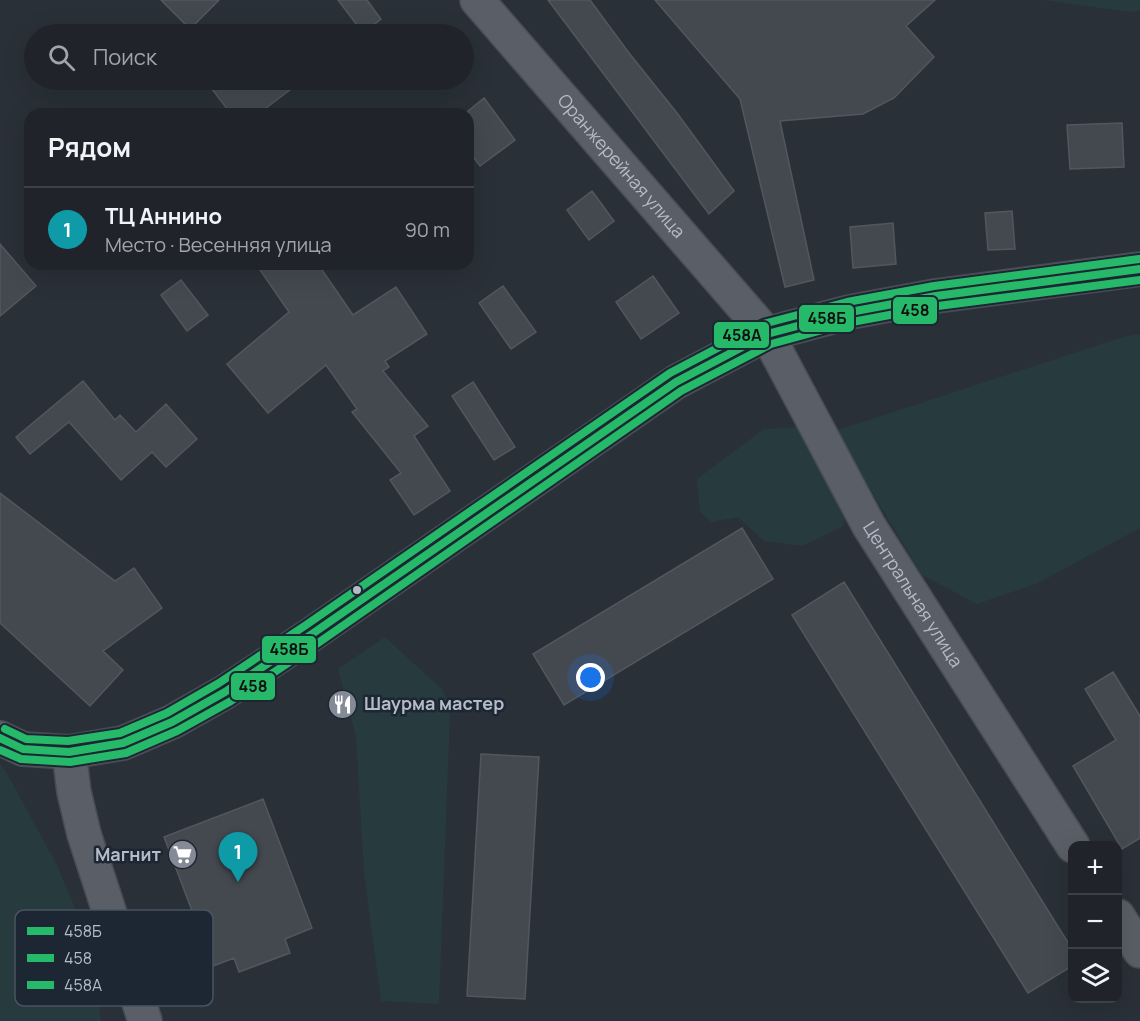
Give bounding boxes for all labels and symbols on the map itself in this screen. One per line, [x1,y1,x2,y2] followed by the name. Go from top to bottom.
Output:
[553,88,691,243] street label: Оранжерейная улица
[892,296,938,325] line badge: 458
[901,299,929,321] text: 458
[798,304,855,333] line badge: 458Б
[807,307,847,329] text: 458Б
[713,321,770,349] line badge: 458А
[722,324,762,346] text: 458А
[858,516,969,672] street label: Центральная улица
[351,584,363,596] unlabelled marker
[261,635,317,664] line badge: 458Б
[269,638,309,660] text: 458Б
[576,663,605,692] your location
[230,672,276,701] line badge: 458
[239,675,267,697] text: 458
[327,688,359,720] restaurant icon: Шаурма мастер
[364,691,504,715] place label: Шаурма мастер
[218,832,258,882] pin: 1
[166,839,198,871] supermarket icon: Магнит
[95,842,161,866] place label: Магнит
[15,910,213,1006] legend
[64,920,102,942] text: 458Б
[64,947,92,969] text: 458
[64,974,102,996] text: 458А

